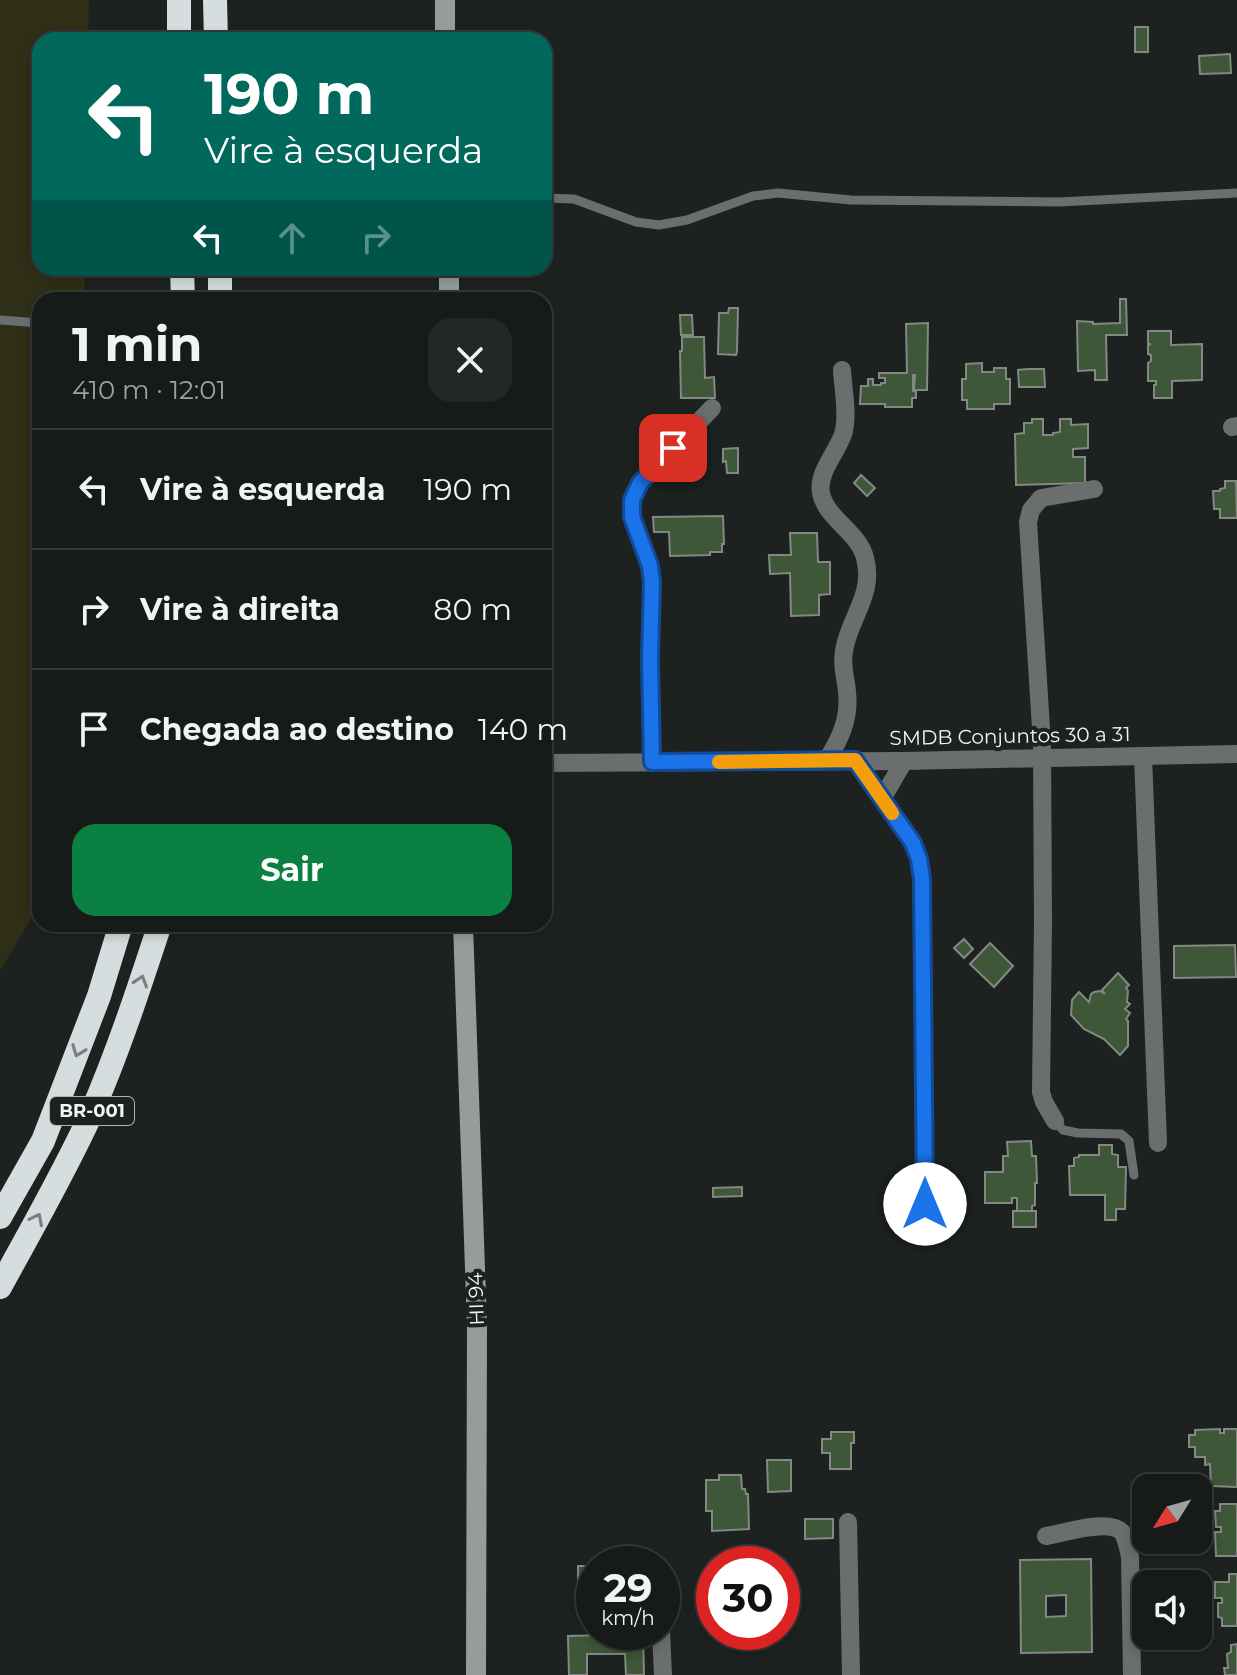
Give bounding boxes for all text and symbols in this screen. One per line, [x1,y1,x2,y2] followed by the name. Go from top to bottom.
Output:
[204,60,374,128] text: 190 m
[72,64,176,168] icon: left
[204,128,483,172] text: Vire à esquerda
[186,216,230,260] icon: left
[270,216,314,260] icon: ahead
[354,216,398,260] icon: right
[72,315,202,373] text: 1 min
[428,318,512,402] button: close
[72,374,226,406] text: 410 m · 12:01
[639,414,707,482] pin
[651,426,695,470] icon: arrive
[72,467,116,511] icon: left
[140,471,385,508] text: Vire à esquerda
[423,471,512,508] text: 190 m
[72,587,116,631] icon: right
[140,591,340,628] text: Vire à direita
[433,591,512,628] text: 80 m
[72,707,116,751] icon: arrive
[140,711,454,748] text: Chegada ao destino
[478,711,568,748] text: 140 m
[889,722,1131,750] street label: SMDB Conjuntos 30 a 31
[72,824,512,916] button: Sair
[132,974,148,988] one-way arrow
[71,1043,88,1057] one-way arrow
[50,1097,134,1125] road number: BR-001
[883,1162,967,1246] position arrow
[28,1212,43,1227] one-way arrow
[463,1272,489,1326] street label: HI 94
[1132,1474,1212,1554] north arrow
[1132,1474,1212,1650] map controls
[696,1546,800,1650] speed limit sign: 30
[603,1563,653,1612] text: 29
[1132,1570,1212,1650] button: sound
[601,1606,655,1630] text: km/h

